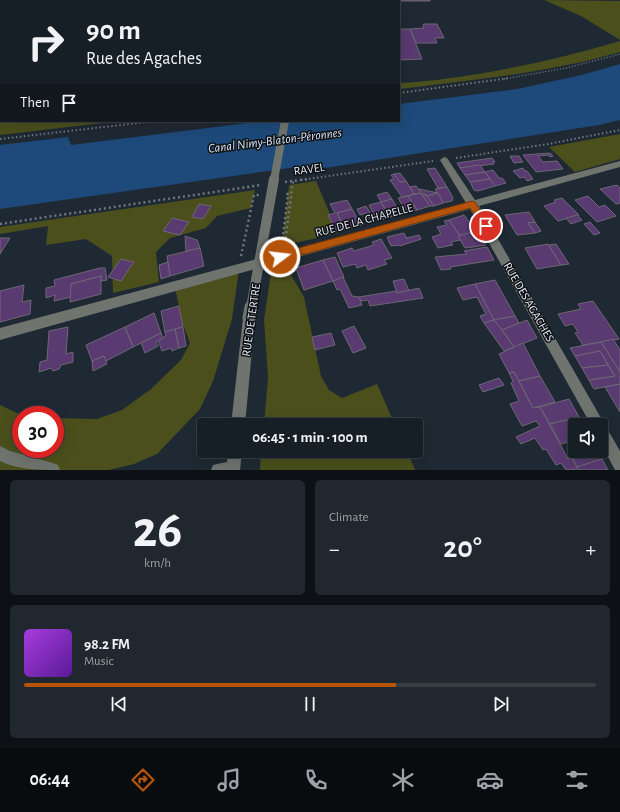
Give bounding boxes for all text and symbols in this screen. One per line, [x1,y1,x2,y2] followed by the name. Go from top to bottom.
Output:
[20,16,72,68] icon: right
[86,17,141,45] text: 90 m
[86,50,202,68] text: Rue des Agaches
[58,92,80,114] icon: arrive
[20,95,50,110] text: Then
[208,126,342,156] water label: Canal Nimy-Blaton-Péronnes
[293,161,325,177] street label: RAVEL
[314,201,414,239] street label: RUE DE LA CHAPELLE
[469,209,503,243] pin
[475,215,497,237] icon: arrive
[259,236,301,278] position arrow
[501,260,557,344] street label: RUE DES AGACHES
[240,283,262,357] street label: RUE DE TERTRE
[12,406,64,458] speed limit sign: 30
[568,418,608,458] map controls
[568,418,608,458] button: sound
[252,430,368,445] text: 06:45 · 1 min · 100 m
[133,504,182,556] text: 26
[329,511,368,524] text: Climate
[443,533,482,563] text: 20°
[329,538,340,560] text: −
[585,538,596,560] text: +
[144,557,171,570] text: km/h
[84,637,130,652] text: 98.2 FM
[84,655,114,668] text: Music
[108,693,130,715] icon: previous
[299,693,321,715] icon: pause
[490,693,512,715] icon: next
[129,766,157,794] icon: directions
[215,766,243,794] icon: music
[302,766,330,794] icon: phone
[389,766,417,794] icon: climate
[476,766,504,794] icon: car
[563,766,591,794] icon: filters
[29,771,70,789] text: 06:44

